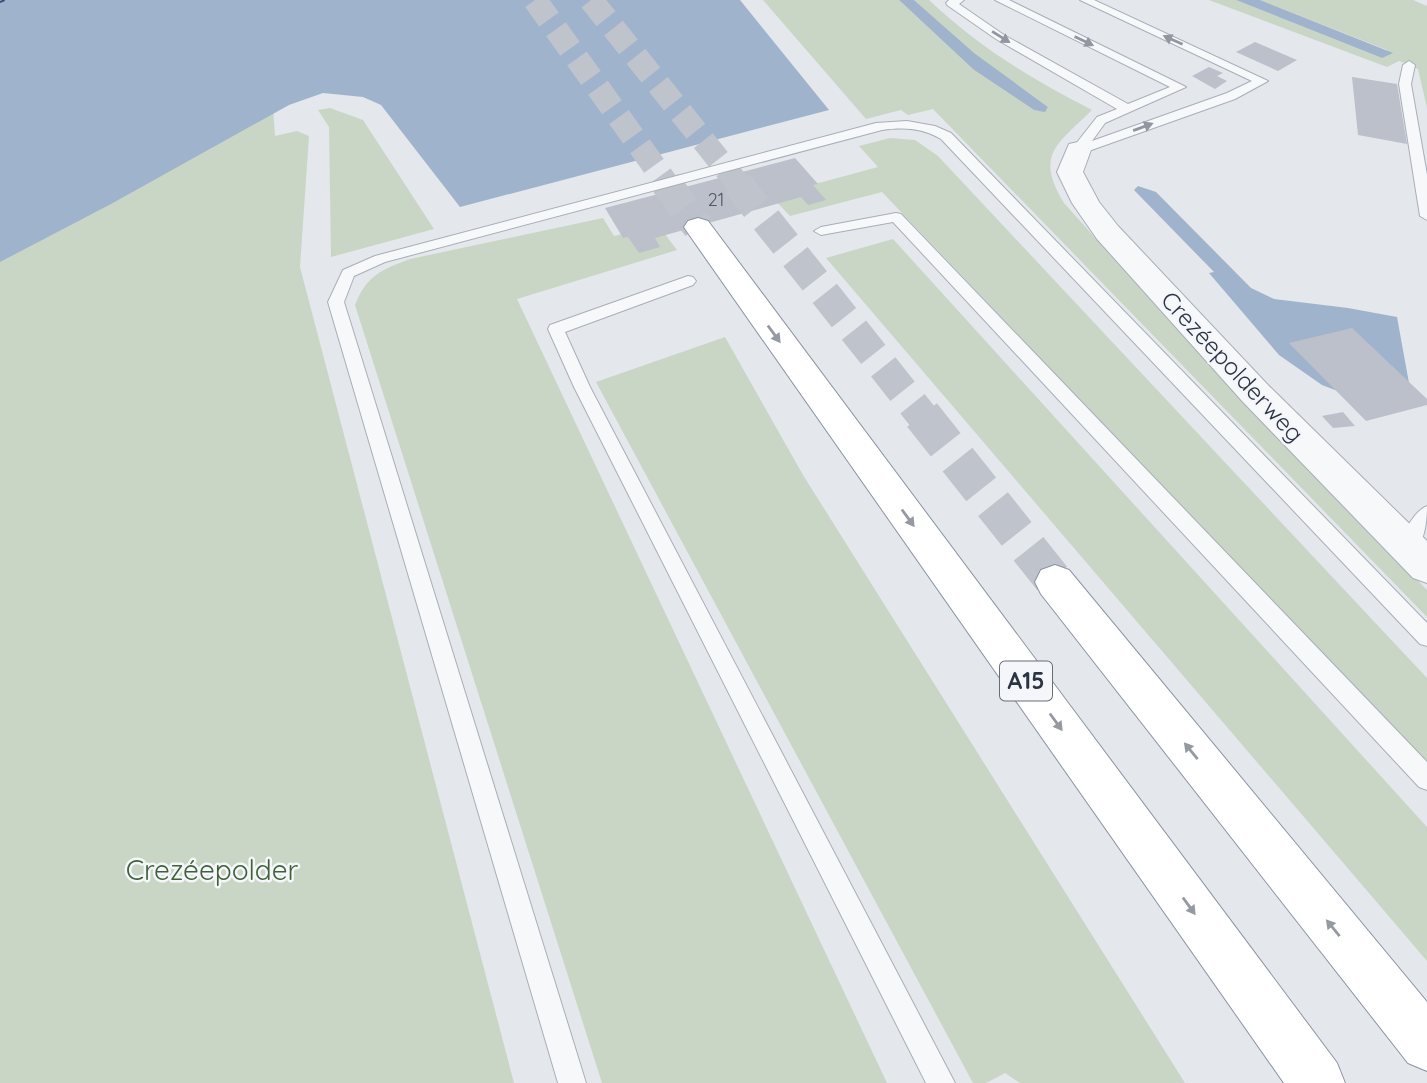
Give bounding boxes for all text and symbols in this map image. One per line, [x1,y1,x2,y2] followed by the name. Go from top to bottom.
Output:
[991,31,1011,44] one-way arrow
[1162,34,1183,45] one-way arrow
[1074,35,1094,46] one-way arrow
[1132,121,1153,132] one-way arrow
[708,188,724,211] house number: 21
[1155,285,1310,448] street label: Crezéepolderweg
[767,325,781,343] one-way arrow
[901,509,915,527] one-way arrow
[1000,662,1052,701] road number: A15
[1048,713,1062,731] one-way arrow
[1183,742,1198,760] one-way arrow
[126,852,299,887] park label: Crezéepolder
[1182,897,1196,915] one-way arrow
[1326,919,1341,937] one-way arrow

